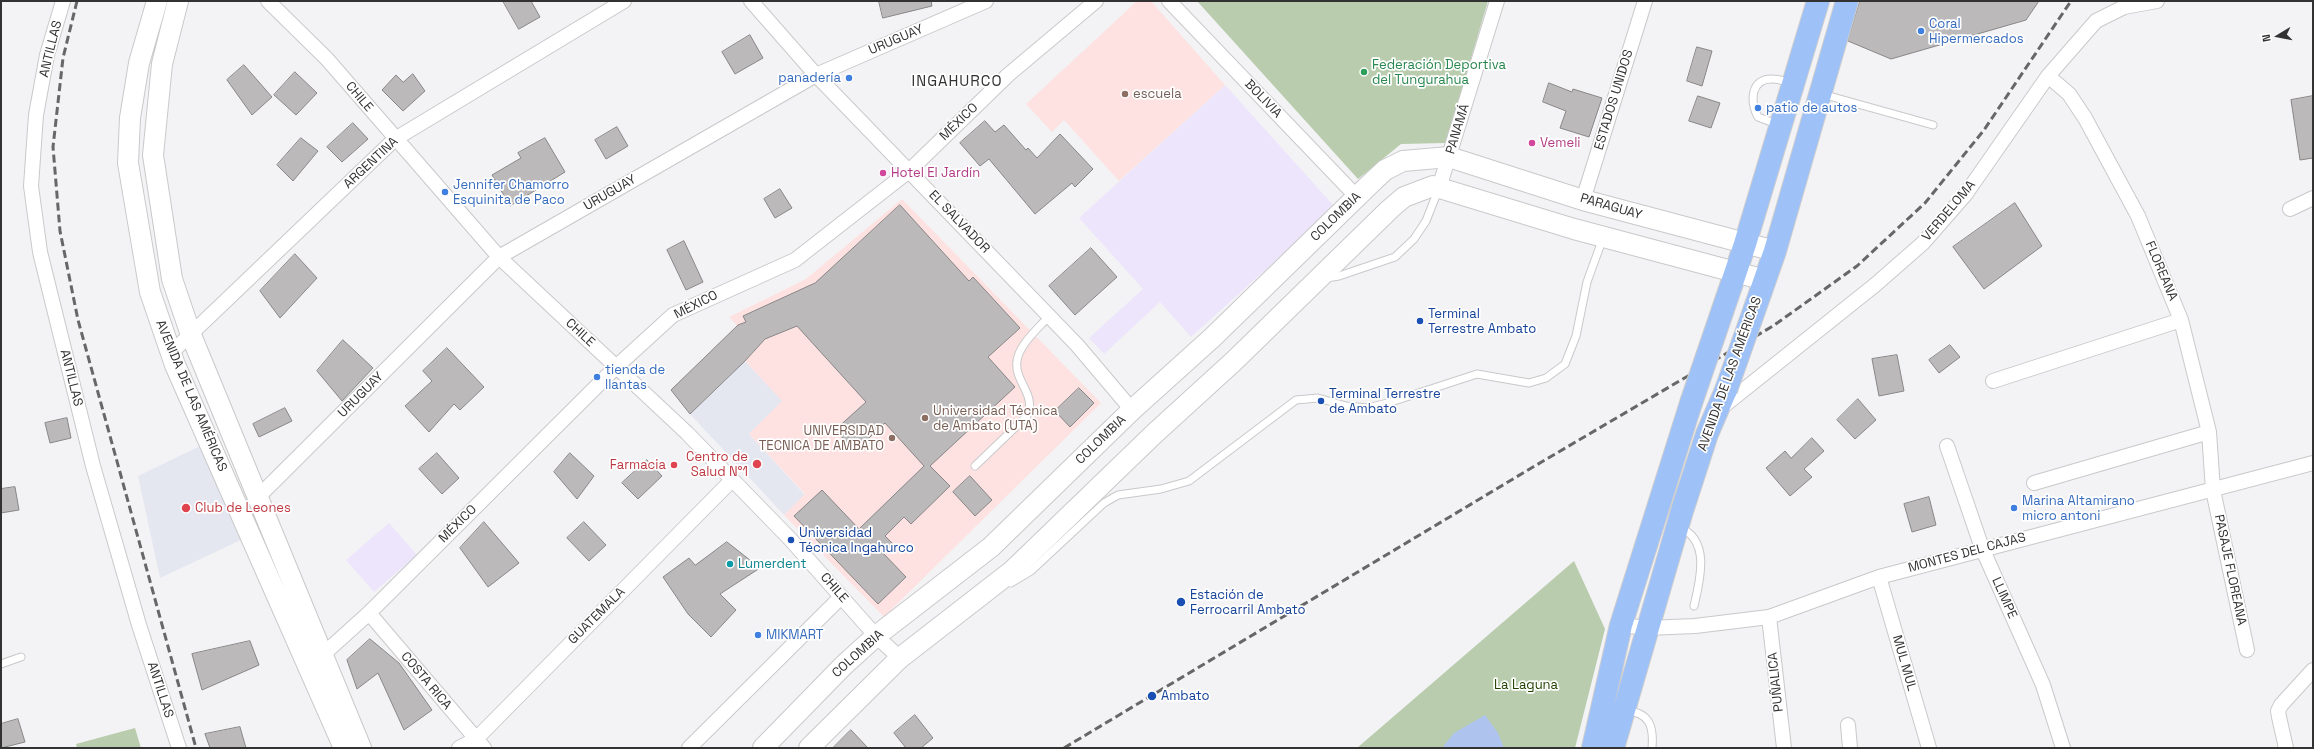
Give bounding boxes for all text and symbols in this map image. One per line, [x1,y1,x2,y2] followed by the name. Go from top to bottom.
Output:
[1929,16,2024,47] place label: Coral Hipermercados
[2258,16,2298,56] north arrow
[36,19,66,79] street label: ANTILLAS
[866,22,926,58] street label: URUGUAY
[1916,26,1926,36] marker: Coral Hipermercados
[2259,33,2274,43] text: N
[1591,48,1637,152] street label: ESTADOS UNIDOS
[1372,57,1506,88] place label: Federación Deportiva del Tungurahua
[1359,67,1369,77] marker: Federación Deportiva del Tungurahua
[778,70,841,86] place label: panadería
[844,73,854,83] marker: panadería
[912,73,1002,91] district label: INGAHURCO
[1241,77,1285,121] street label: BOLIVIA
[342,79,376,115] street label: CHILE
[1133,86,1182,102] place label: escuela
[1120,89,1130,99] marker: escuela
[937,100,981,144] street label: MÉXICO
[1766,100,1857,116] place label: patio de autos
[1443,102,1473,156] street label: PANAMÁ
[1753,103,1763,113] marker: patio de autos
[341,134,401,192] street label: ARGENTINA
[1540,135,1581,151] place label: Vemeli
[1527,138,1537,148] marker: Vemeli
[891,165,980,181] place label: Hotel El Jardín
[878,168,888,178] marker: Hotel El Jardín
[581,172,639,214] street label: URUGUAY
[453,177,569,208] place label: Jennifer Chamorro Esquinita de Paco
[1919,177,1979,245] street label: VERDELOMA
[440,187,450,197] marker: Jennifer Chamorro Esquinita de Paco
[925,187,993,257] street label: EL SALVADOR
[1308,189,1364,245] street label: COLOMBIA
[1578,191,1644,223] street label: PARAGUAY
[2141,239,2181,303] street label: FLOREANA
[671,287,721,323] street label: MÉXICO
[1695,295,1765,453] street label: AVENIDA DE LAS AMÉRICAS
[1428,306,1536,337] place label: Terminal Terrestre Ambato
[562,316,598,350] street label: CHILE
[1415,316,1425,326] marker: Terminal Terrestre Ambato
[152,318,230,474] street label: AVENIDA DE LAS AMÉRICAS
[56,348,86,408] street label: ANTILLAS
[605,362,665,393] place label: tienda de llantas
[335,369,387,421] street label: URUGUAY
[592,372,602,382] marker: tienda de llantas
[1329,386,1441,417] place label: Terminal Terrestre de Ambato
[1316,396,1326,406] marker: Terminal Terrestre de Ambato
[933,403,1058,434] place label: Universidad Técnica de Ambato (UTA)
[1073,412,1129,468] street label: COLOMBIA
[920,413,930,423] marker: Universidad Técnica de Ambato (UTA)
[759,423,884,454] place label: UNIVERSIDAD TECNICA DE AMBATO
[887,433,897,443] marker: UNIVERSIDAD TECNICA DE AMBATO
[686,449,748,480] place label: Centro de Salud N°1
[610,457,666,473] place label: Farmacia
[751,458,763,470] marker: Centro de Salud N°1
[669,460,679,470] marker: Farmacia
[2022,493,2135,524] place label: Marina Altamirano micro antoni
[195,500,291,516] place label: Club de Leones
[180,502,192,514] marker: Club de Leones
[436,502,480,546] street label: MÉXICO
[2009,503,2019,513] marker: Marina Altamirano micro antoni
[2211,513,2249,627] street label: PASAJE FLOREANA
[799,525,914,556] place label: Universidad Técnica Ingahurco
[1906,530,2028,576] street label: MONTES DEL CAJAS
[786,535,796,545] marker: Universidad Técnica Ingahurco
[738,556,806,572] place label: Lumerdent
[725,559,735,569] marker: Lumerdent
[817,570,851,606] street label: CHILE
[1988,575,2020,621] street label: LLIMPE
[565,584,629,648] street label: GUATEMALA
[1190,587,1306,618] place label: Estación de Ferrocarril Ambato
[1175,596,1187,608] marker: Estación de Ferrocarril Ambato
[766,627,823,643] place label: MIKMART
[829,627,887,681] street label: COLOMBIA
[753,630,763,640] marker: MIKMART
[1889,633,1919,693] street label: MUL MUL
[397,649,455,713] street label: COSTA RICA
[1765,651,1787,713] street label: PUÑALICA
[144,660,176,720] street label: ANTILLAS
[1494,677,1558,693] park label: La Laguna
[1161,688,1210,704] place label: Ambato
[1146,690,1158,702] marker: Ambato

